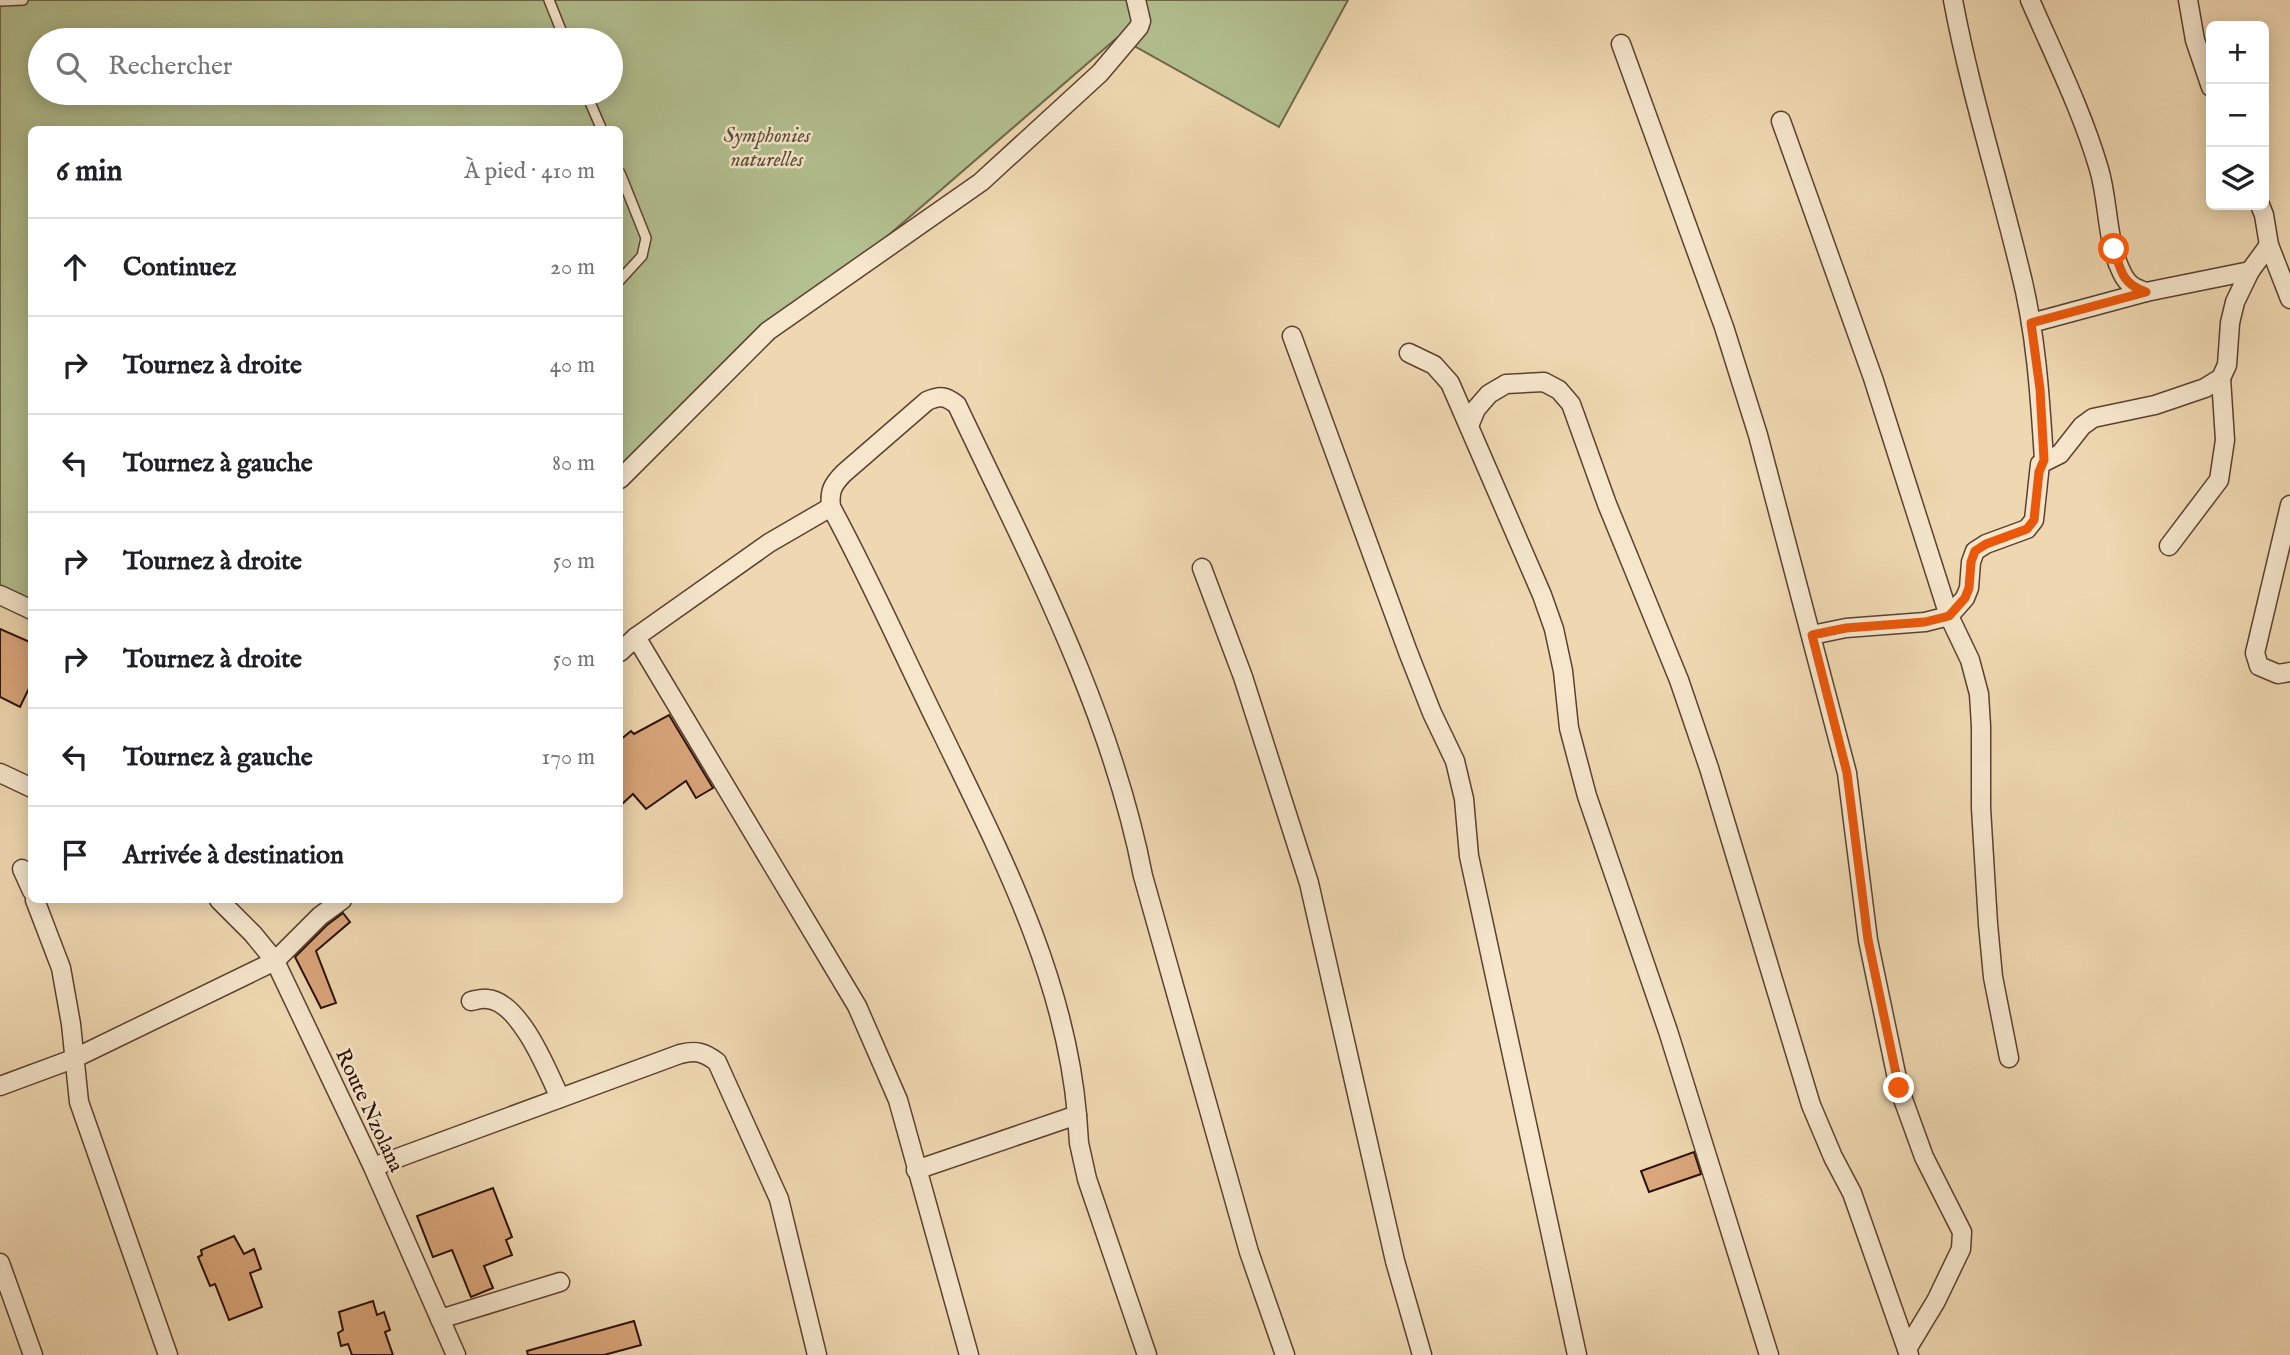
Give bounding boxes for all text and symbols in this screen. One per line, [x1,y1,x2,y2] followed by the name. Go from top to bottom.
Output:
[2206,21,2269,210] map controls
[2206,21,2269,84] button: +
[28,28,623,105] search box
[52,48,90,86] icon: search
[108,50,232,83] text: Rechercher
[2206,84,2269,147] button: −
[724,123,811,174] park label: Symphonies naturelles
[2206,147,2269,210] button: layers
[56,153,122,191] text: 6 min
[464,157,595,186] text: À pied · 410 m
[2098,233,2129,264] route start
[56,248,94,286] icon: ahead
[123,251,236,284] text: Continuez
[550,253,595,282] text: 20 m
[56,346,94,384] icon: right
[123,349,302,382] text: Tournez à droite
[550,351,595,380] text: 40 m
[56,444,94,482] icon: left
[123,447,313,480] text: Tournez à gauche
[552,449,595,478] text: 80 m
[56,542,94,580] icon: right
[123,545,302,578] text: Tournez à droite
[553,547,595,576] text: 50 m
[56,640,94,678] icon: right
[123,643,302,676] text: Tournez à droite
[553,645,595,674] text: 50 m
[56,738,94,776] icon: left
[123,741,313,774] text: Tournez à gauche
[542,743,595,772] text: 170 m
[56,836,94,874] icon: arrive
[123,839,344,872] text: Arrivée à destination
[328,1045,409,1177] street label: Route Nzolana
[1883,1072,1914,1103] route end

